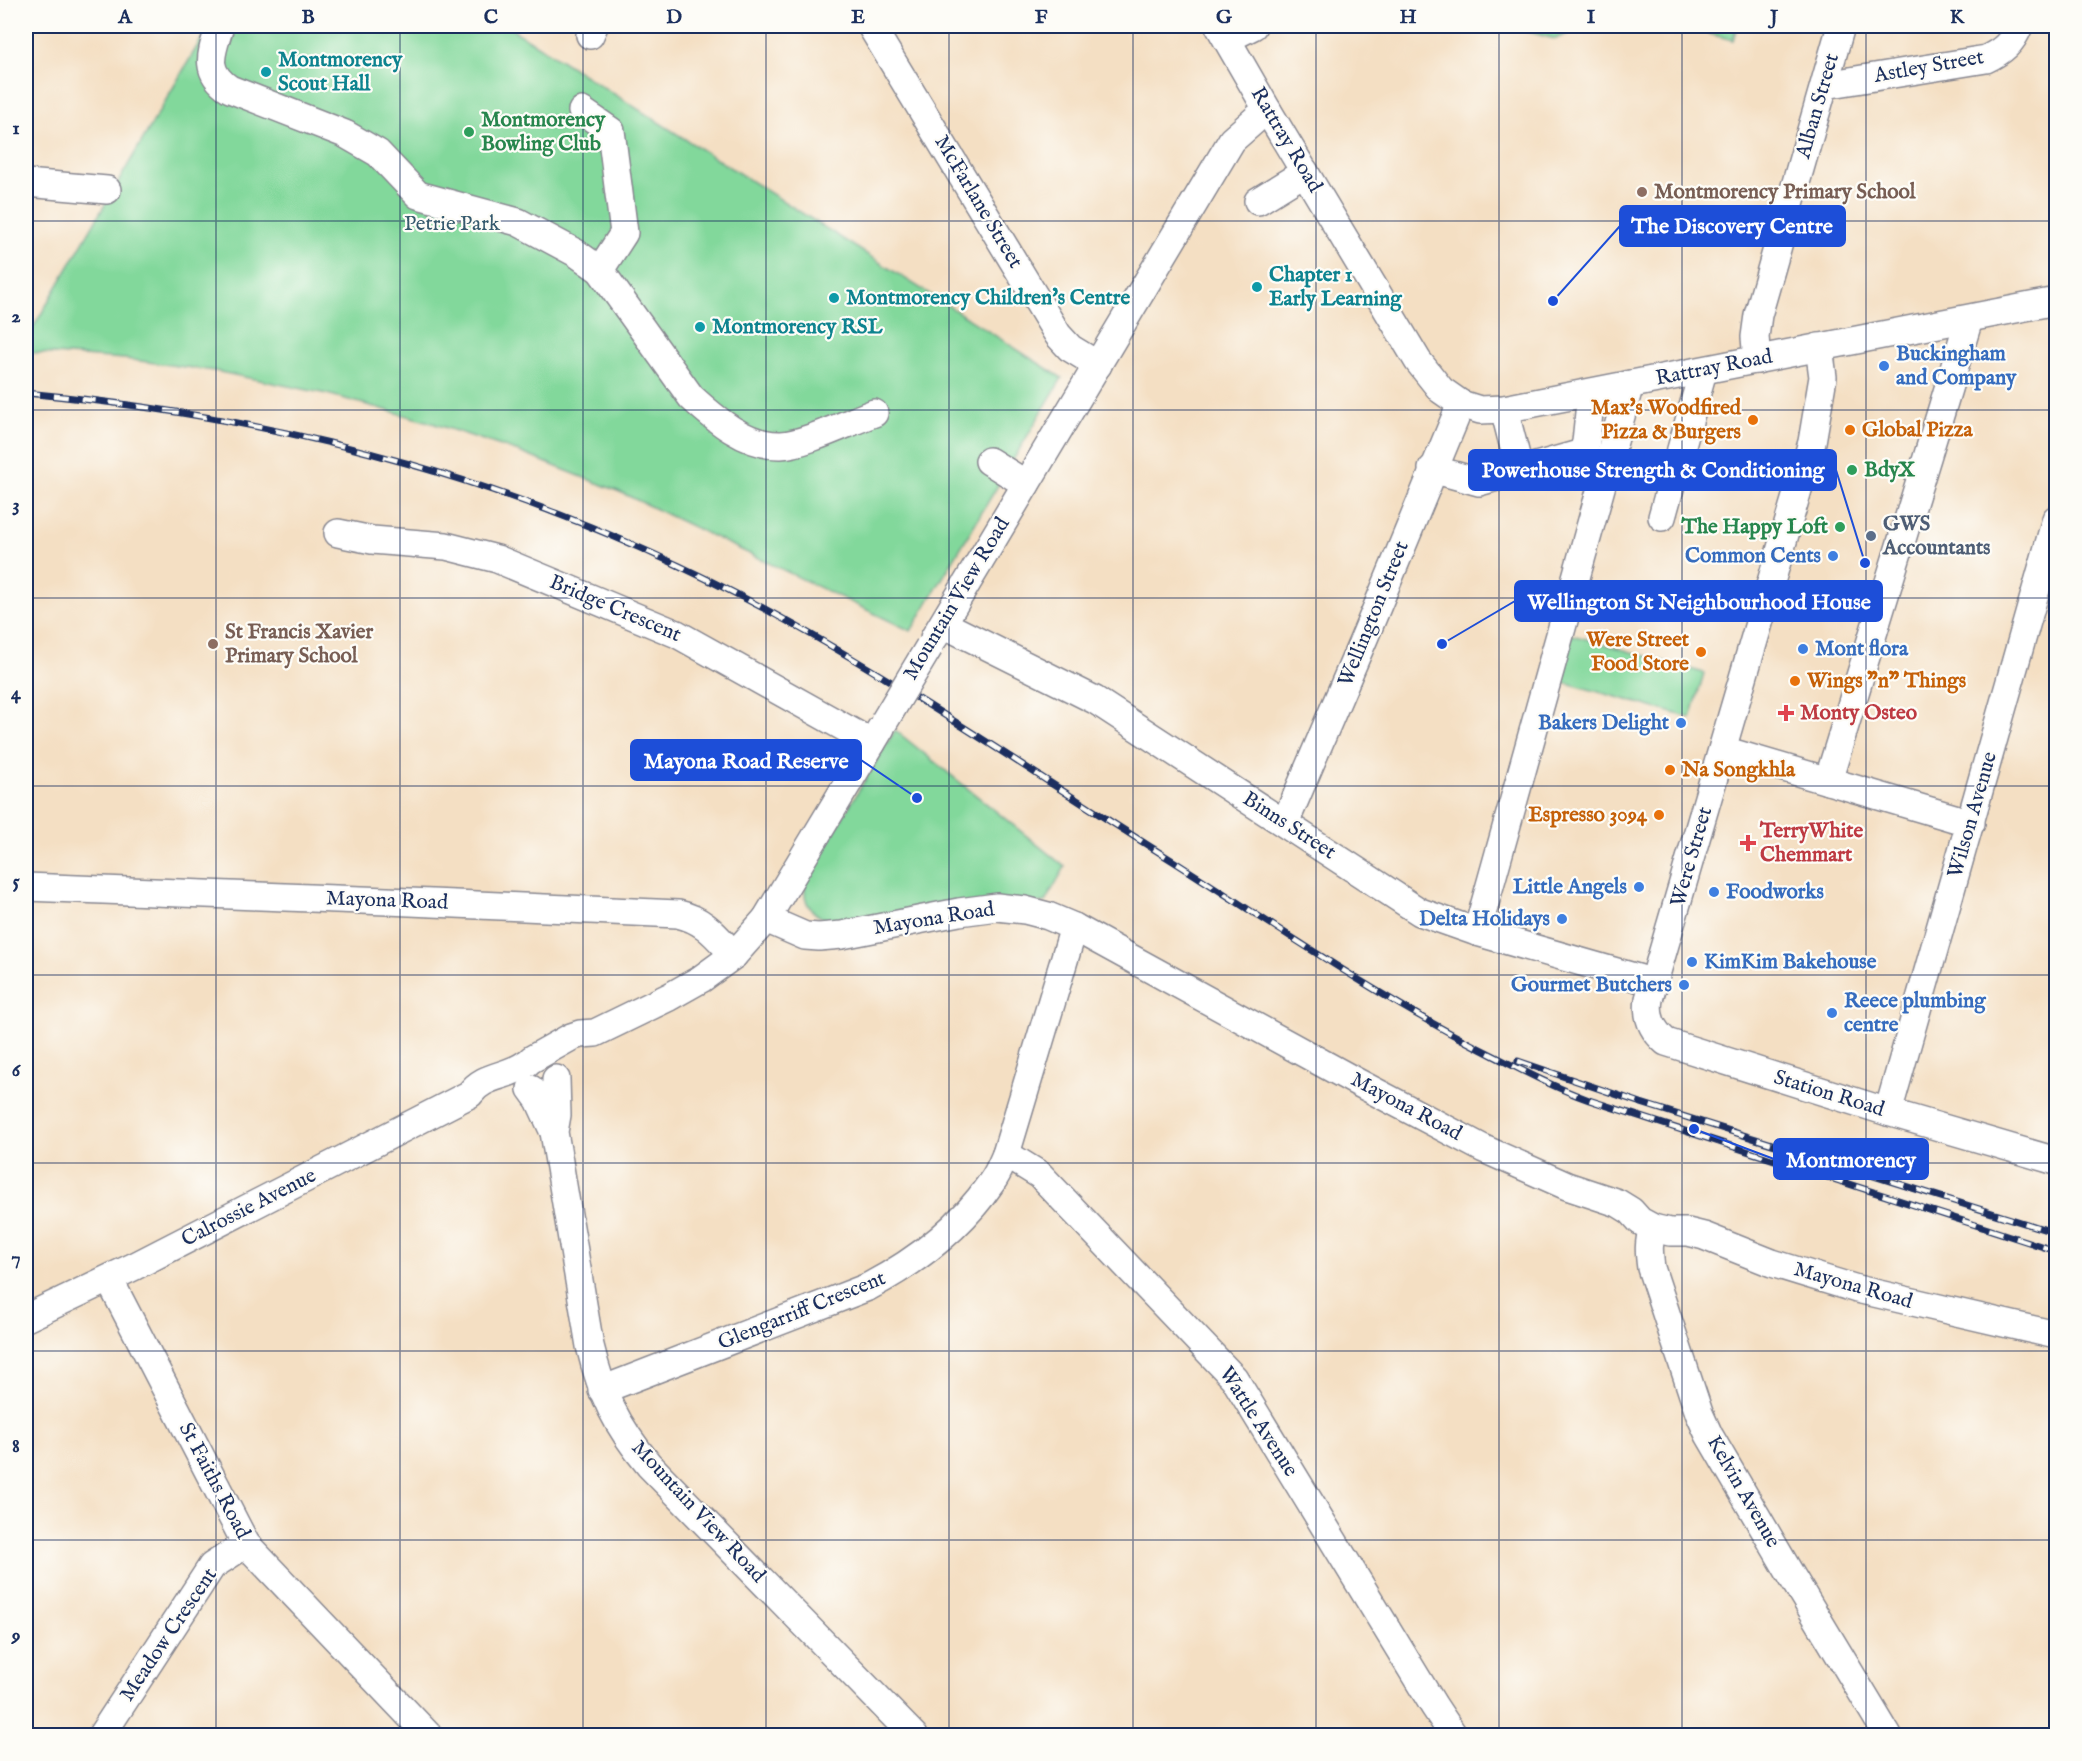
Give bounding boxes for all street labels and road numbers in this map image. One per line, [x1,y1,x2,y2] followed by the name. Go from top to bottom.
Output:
[1871,44,1986,90] street label: Astley Street
[1790,50,1846,163] street label: Alban Street
[1244,82,1328,198] street label: Rattray Road
[928,130,1028,274] street label: McFarlane Street
[1653,343,1775,393] street label: Rattray Road
[898,512,1017,685] street label: Mountain View Road
[1333,537,1415,691] street label: Wellington Street
[545,569,685,649] street label: Bridge Crescent
[1942,748,2004,881] street label: Wilson Avenue
[1237,786,1341,866] street label: Binns Street
[1665,804,1719,910] street label: Were Street
[326,885,449,917] street label: Mayona Road
[872,896,997,942] street label: Mayona Road
[1770,1064,1888,1124] street label: Station Road
[1346,1066,1467,1148] street label: Mayona Road
[177,1162,321,1254] street label: Calrossie Avenue
[1791,1256,1916,1316] street label: Mayona Road
[714,1265,890,1357] street label: Glengarriff Crescent
[1212,1362,1304,1483] street label: Wattle Avenue
[172,1418,256,1545] street label: St Faiths Road
[1700,1431,1786,1553] street label: Kelvin Avenue
[625,1435,772,1590] street label: Mountain View Road
[114,1563,224,1707] street label: Meadow Crescent

